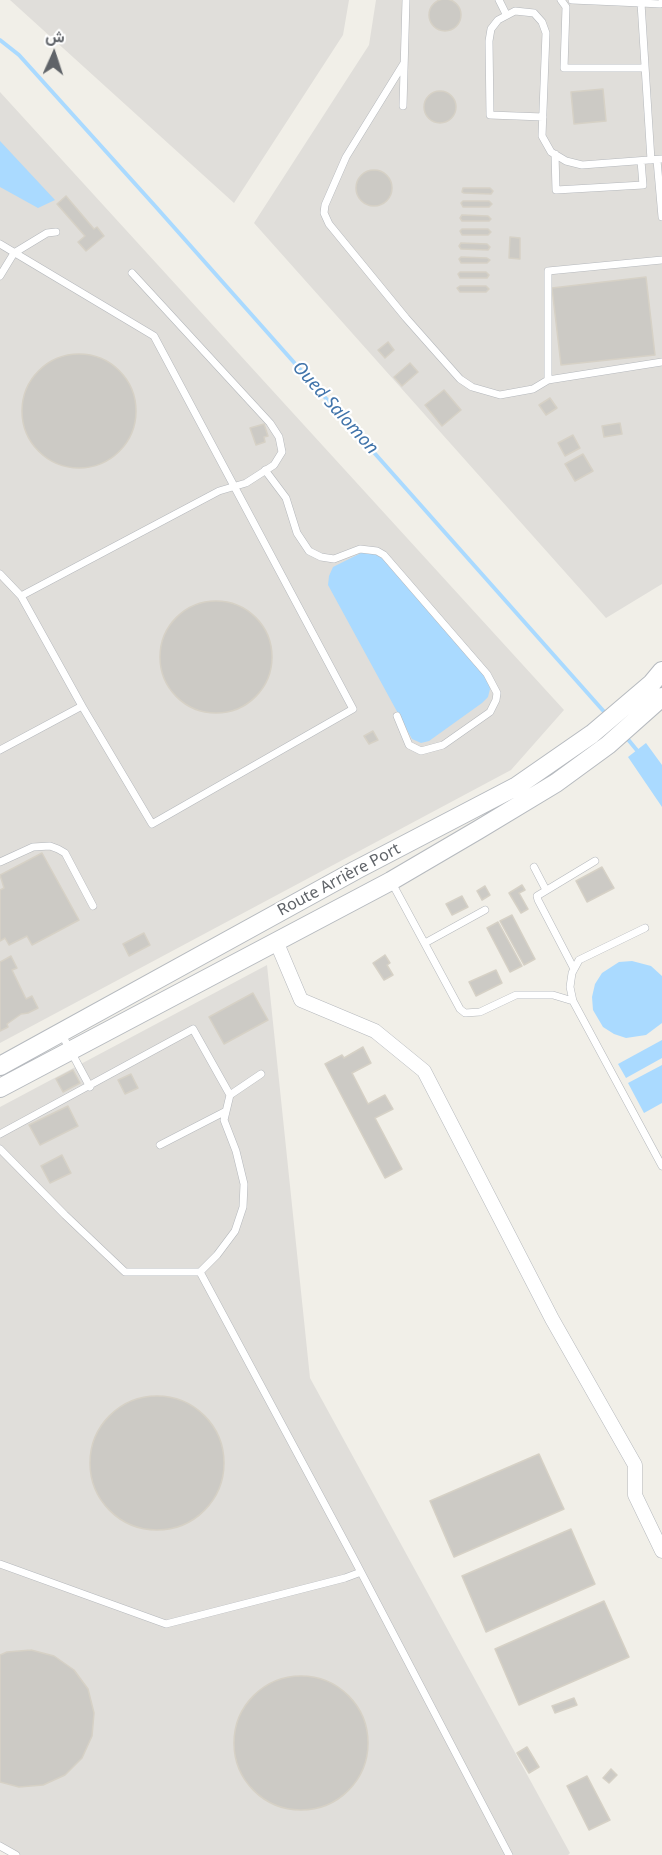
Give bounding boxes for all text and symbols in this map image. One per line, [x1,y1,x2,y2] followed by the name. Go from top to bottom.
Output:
[24,24,84,84] north arrow
[45,25,65,48] text: ش
[288,357,382,459] water label: Oued Salomon
[274,840,404,920] street label: Route Arrière Port

